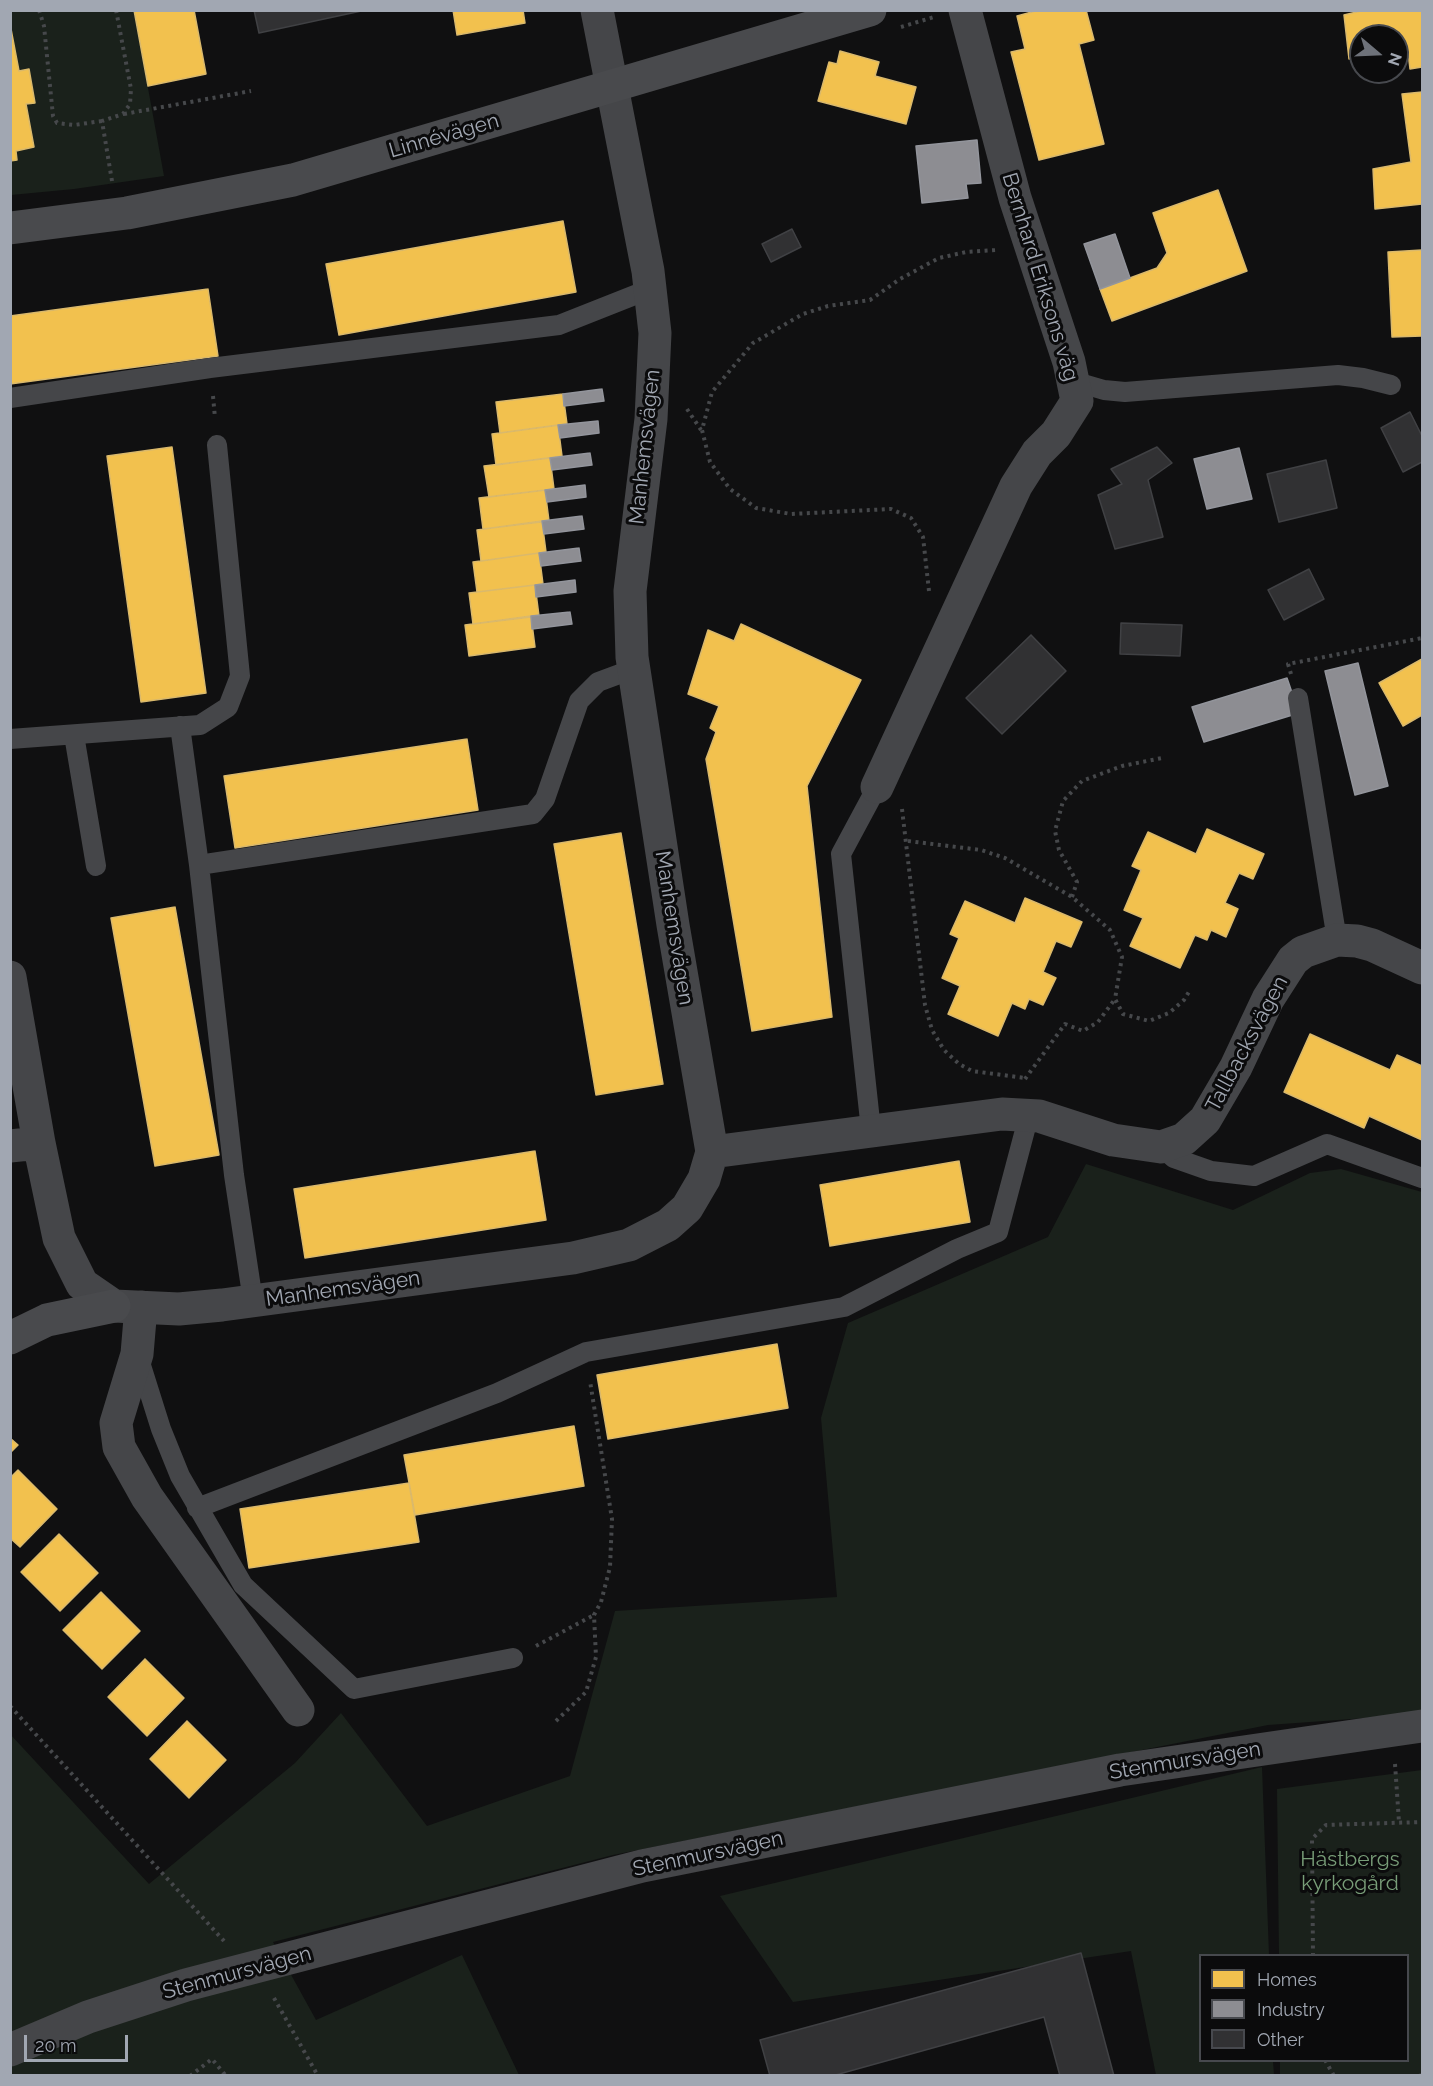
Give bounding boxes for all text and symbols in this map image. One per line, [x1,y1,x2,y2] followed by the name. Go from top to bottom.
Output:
[1349,24,1409,84] north arrow
[1384,51,1406,68] text: N
[386,108,502,164] street label: Linnévägen
[996,170,1084,384] street label: Bernhard Eriksons väg
[624,368,666,526] street label: Manhemsvägen
[649,849,699,1007] street label: Manhemsvägen
[1201,972,1293,1116] street label: Tallbacksvägen
[264,1266,422,1312] street label: Manhemsvägen
[1107,1737,1263,1785] street label: Stenmursvägen
[631,1826,785,1882] street label: Stenmursvägen
[1300,1847,1400,1897] park label: Hästbergs kyrkogård
[160,1941,314,2005] street label: Stenmursvägen
[1199,1954,1409,2062] legend
[1257,1969,1317,1990] text: Homes
[1257,1999,1325,2020] text: Industry
[27,2023,130,2061] scale bar
[1257,2029,1304,2050] text: Other
[35,2035,77,2056] text: 20 m

